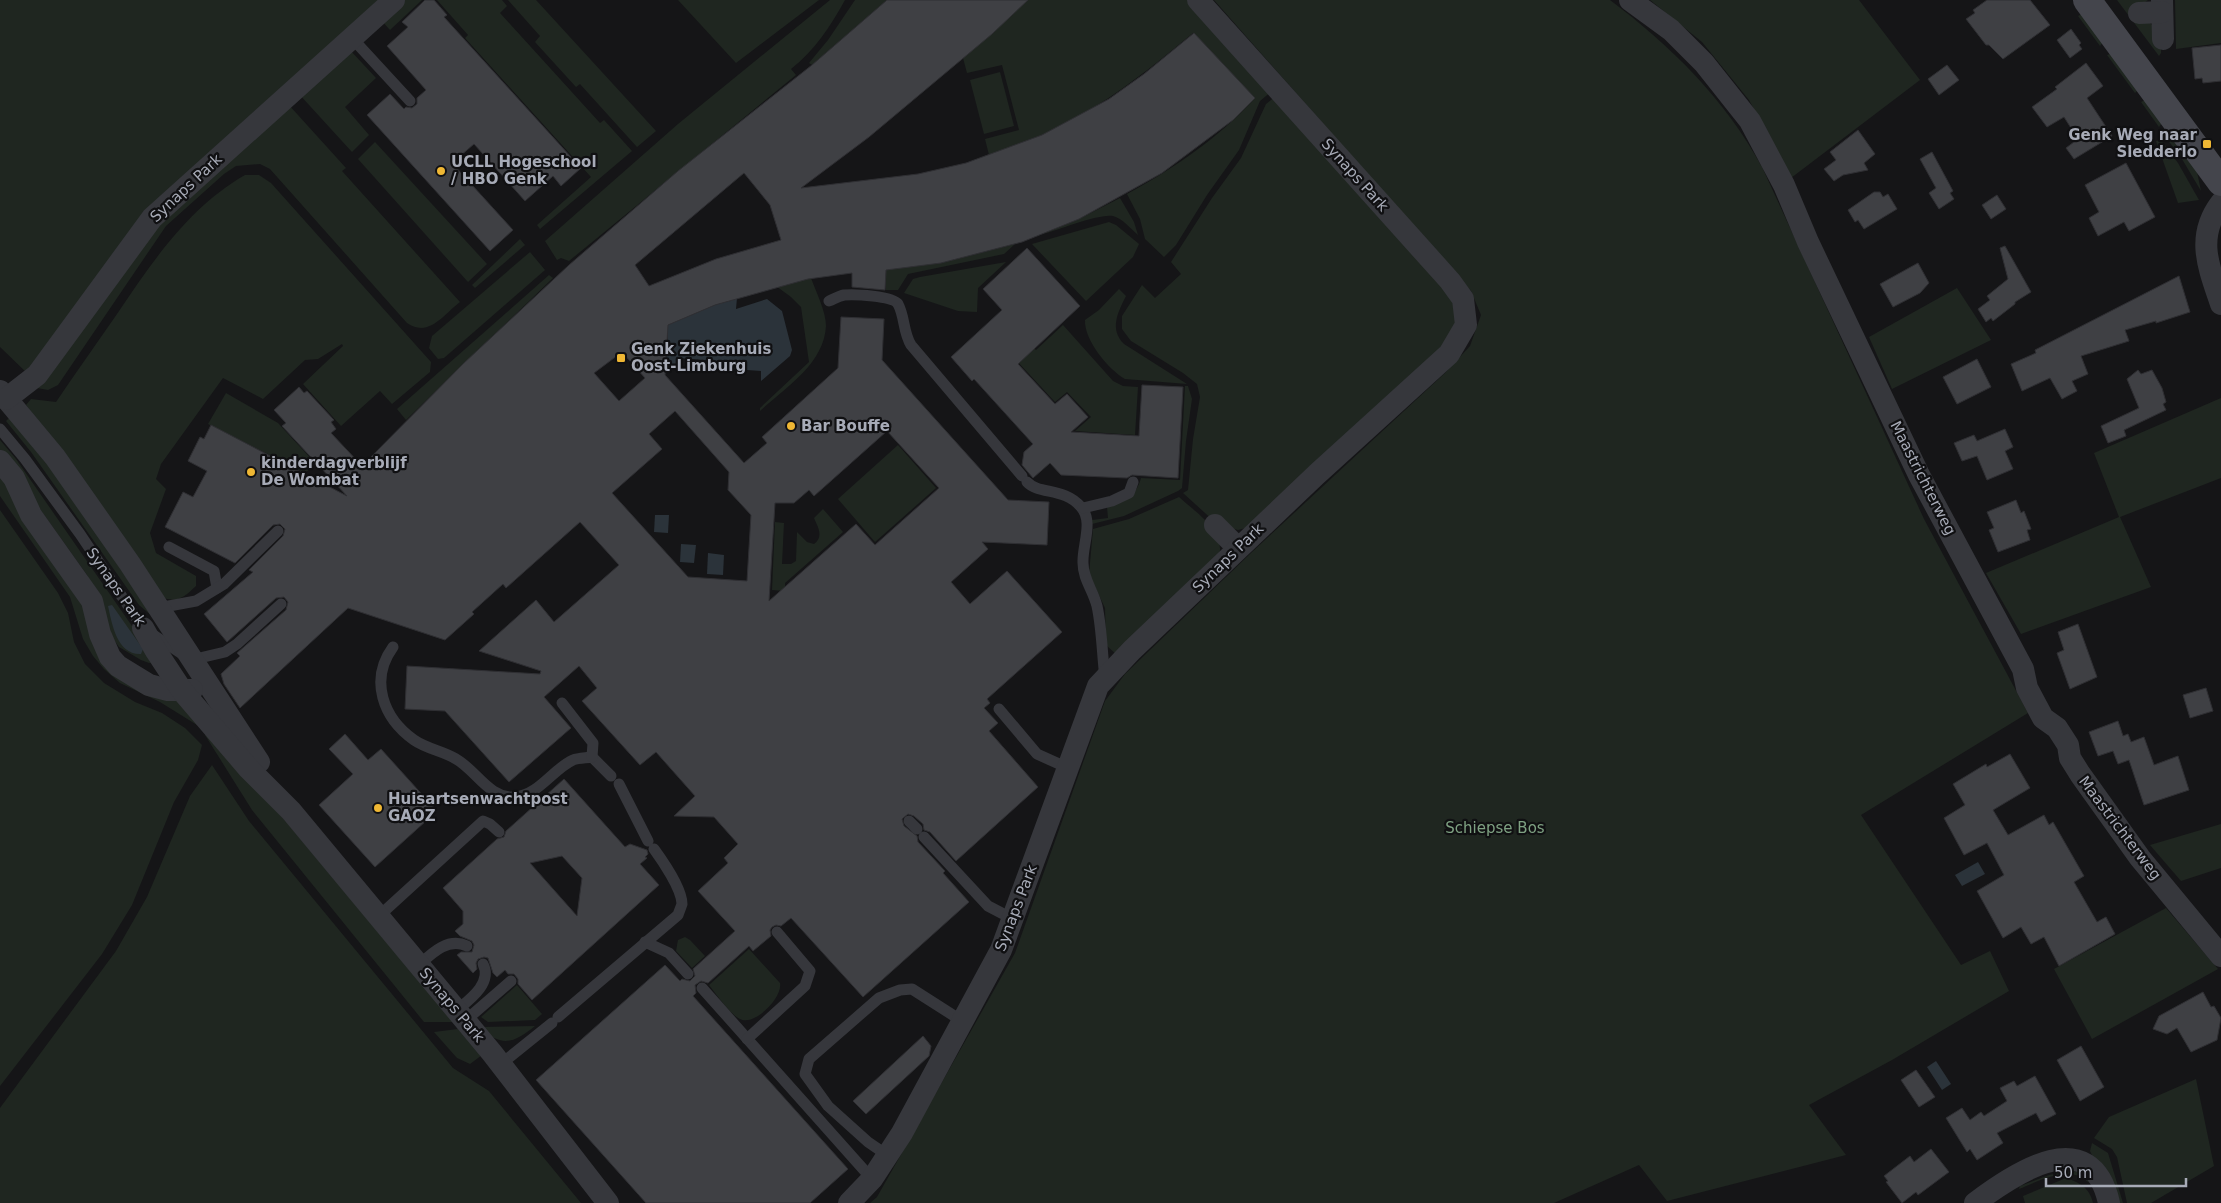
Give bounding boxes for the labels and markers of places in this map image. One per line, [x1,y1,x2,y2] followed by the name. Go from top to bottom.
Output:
[2068,126,2198,161] place label: Genk Weg naar Sledderlo
[2201,138,2213,150] marker: Genk Weg naar Sledderlo
[451,153,597,188] place label: UCLL Hogeschool / HBO Genk
[435,165,447,177] marker: UCLL Hogeschool / HBO Genk
[631,340,771,375] place label: Genk Ziekenhuis Oost-Limburg
[615,352,627,364] marker: Genk Ziekenhuis Oost-Limburg
[801,417,890,435] place label: Bar Bouffe
[785,420,797,432] marker: Bar Bouffe
[261,454,407,489] place label: kinderdagverblijf De Wombat
[245,466,257,478] marker: kinderdagverblijf De Wombat
[388,790,568,825] place label: Huisartsenwachtpost GAOZ
[372,802,384,814] marker: Huisartsenwachtpost GAOZ

